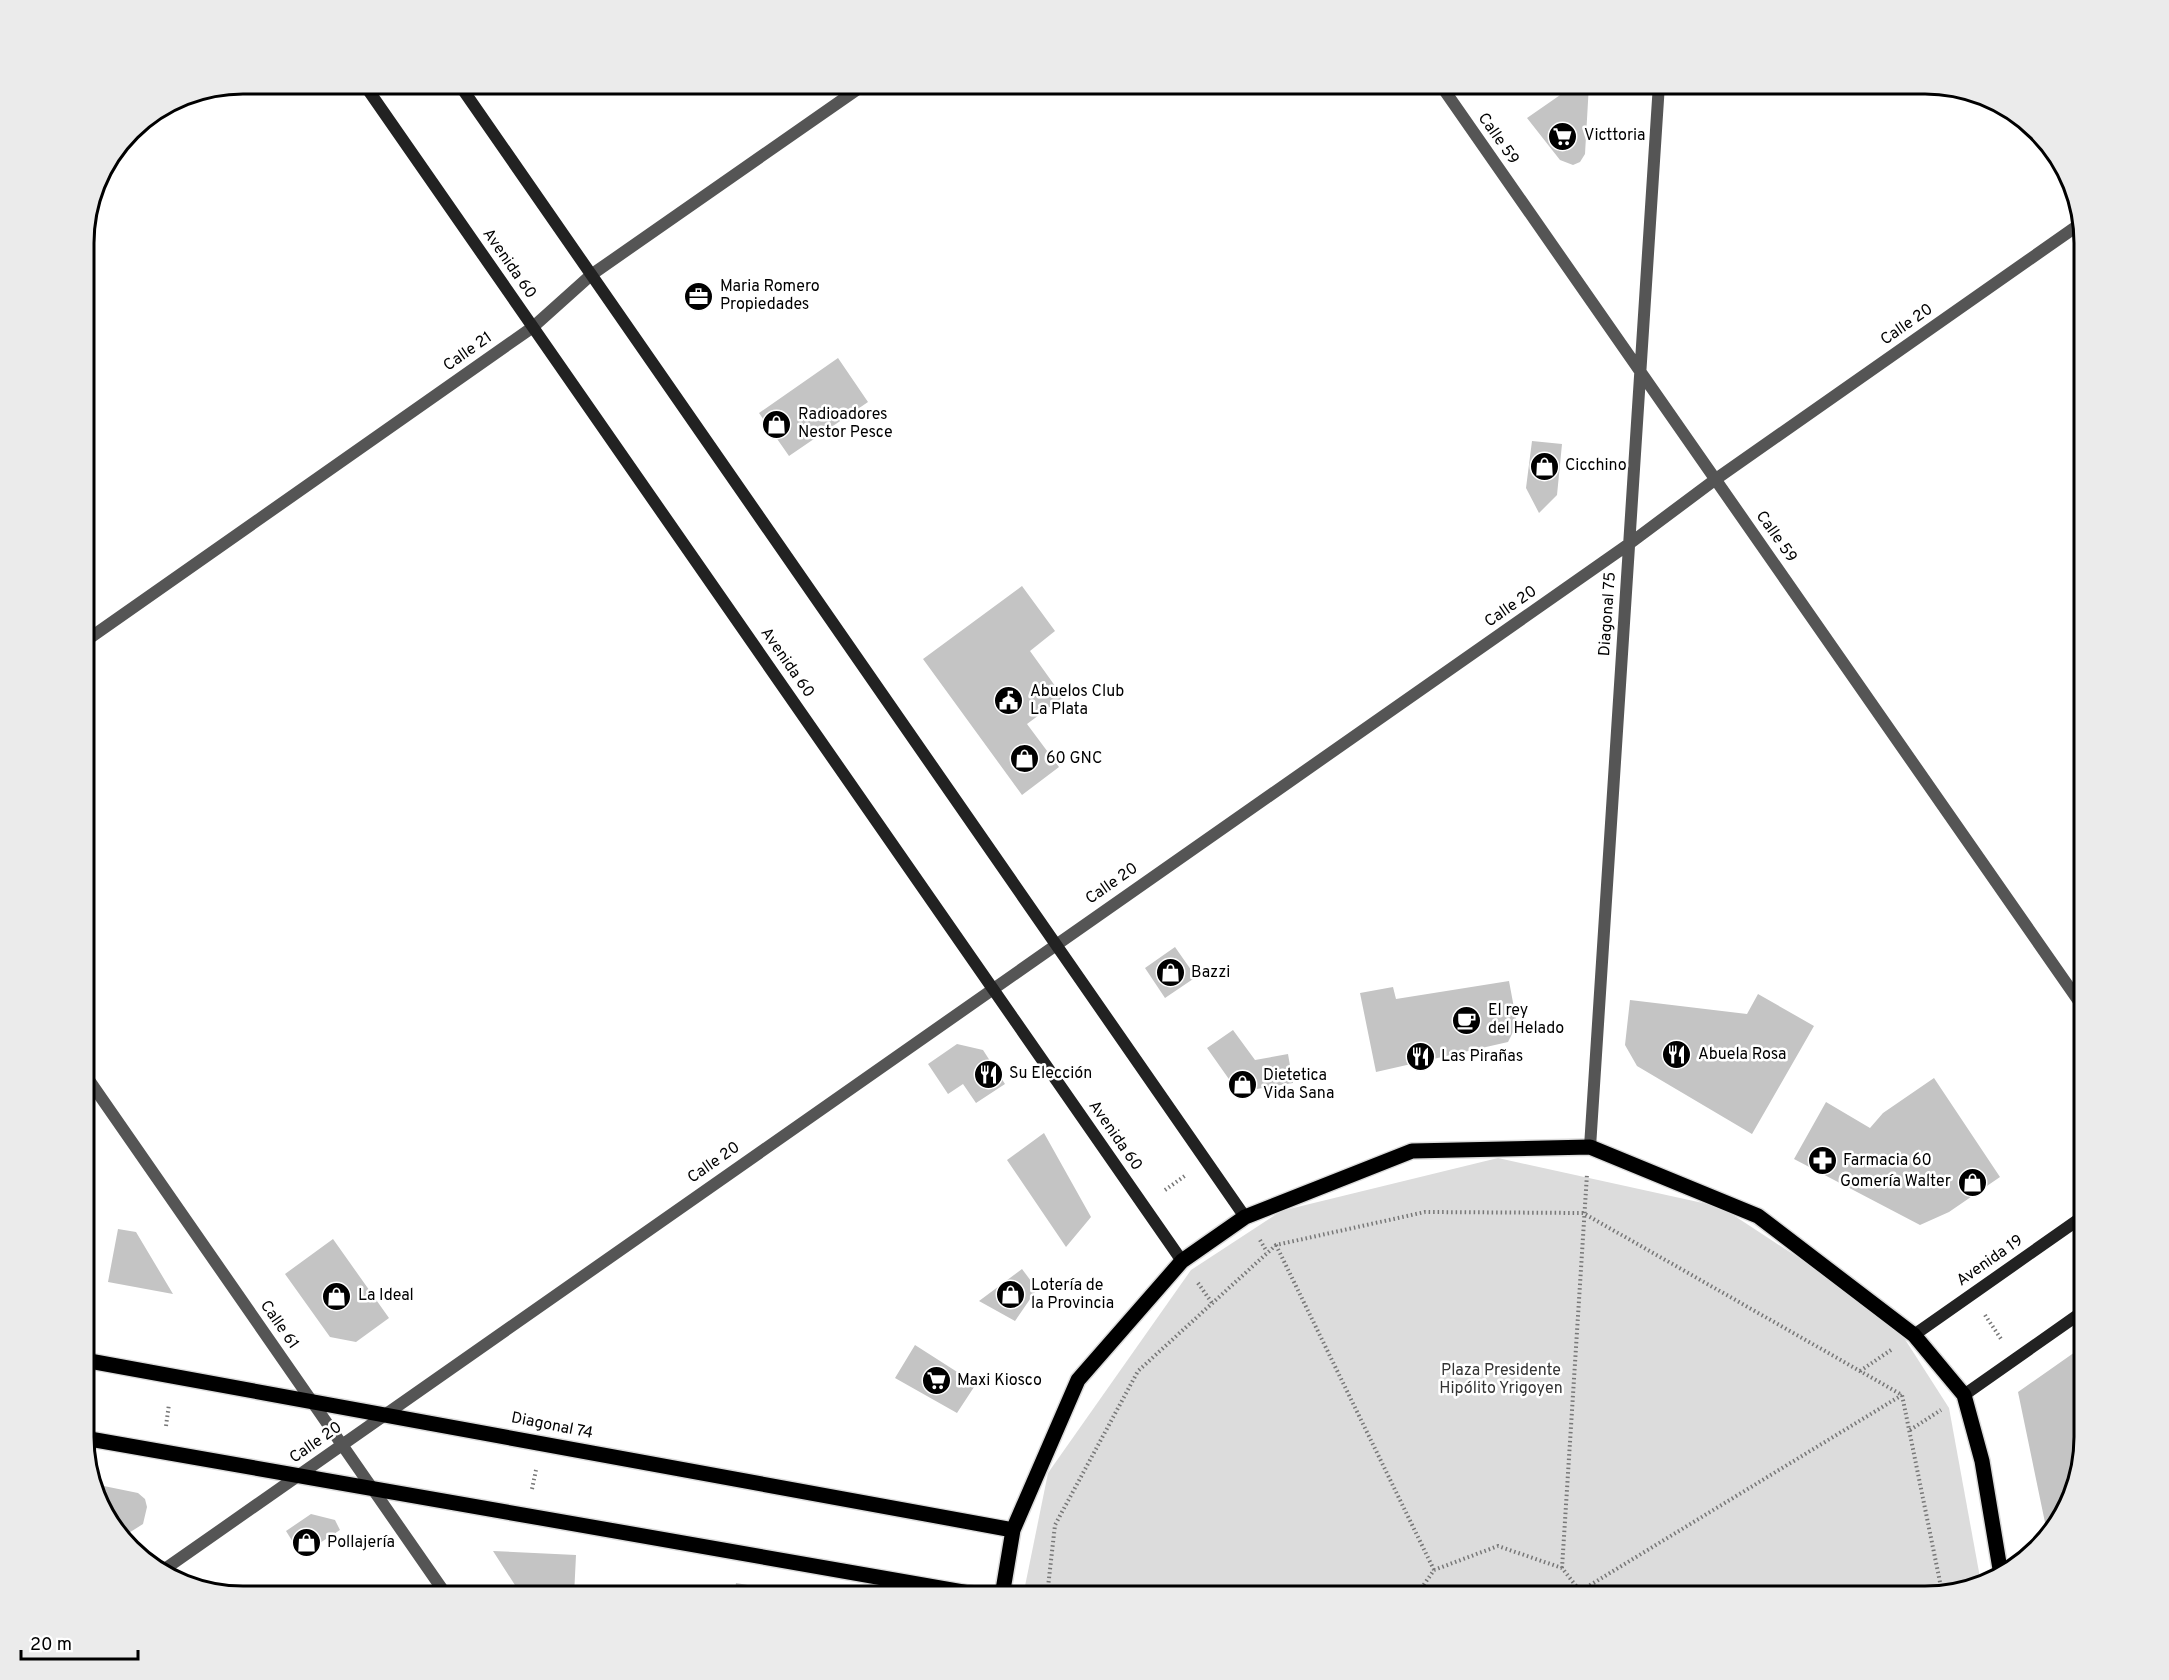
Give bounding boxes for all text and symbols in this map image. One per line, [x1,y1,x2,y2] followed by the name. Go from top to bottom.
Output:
[1473,109,1523,169] street label: Calle 59
[1547,120,1579,152] supermarket icon: Victtoria
[1584,126,1646,146] place label: Victtoria
[478,225,540,303] street label: Avenida 60
[720,277,820,315] place label: Maria Romero Propiedades
[683,280,715,312] office icon: Maria Romero Propiedades
[1877,300,1937,350] street label: Calle 20
[440,328,496,376] street label: Calle 21
[798,405,893,443] place label: Radioadores Nestor Pesce
[761,408,793,440] shop icon: Radioadores Nestor Pesce
[1528,450,1560,482] shop icon: Cicchino
[1565,456,1627,476] place label: Cicchino
[1751,507,1801,567] street label: Calle 59
[1595,571,1621,657] street label: Diagonal 75
[1481,582,1541,632] street label: Calle 20
[756,624,818,702] street label: Avenida 60
[1030,682,1124,720] place label: Abuelos Club La Plata
[993,685,1025,717] public building icon: Abuelos Club La Plata
[1009,743,1041,775] shop icon: 60 GNC
[1046,749,1102,769] place label: 60 GNC
[1082,859,1142,909] street label: Calle 20
[1154,957,1186,989] shop icon: Bazzi
[1191,963,1230,983] place label: Bazzi
[1488,1001,1564,1039] place label: El rey del Helado
[1451,1004,1483,1036] cafe icon: El rey del Helado
[1661,1039,1693,1071] restaurant icon: Abuela Rosa
[1404,1041,1436,1073] restaurant icon: Las Pirañas
[1698,1045,1787,1065] place label: Abuela Rosa
[1441,1047,1523,1067] place label: Las Pirañas
[972,1058,1004,1090] restaurant icon: Su Elección
[1009,1064,1092,1084] place label: Su Elección
[1263,1066,1334,1104] place label: Dietetica Vida Sana
[1226,1069,1258,1101] shop icon: Dietetica Vida Sana
[1084,1097,1146,1175] street label: Avenida 60
[684,1138,744,1188] street label: Calle 20
[1806,1145,1838,1177] pharmacy icon: Farmacia 60
[1843,1151,1932,1171] place label: Farmacia 60
[1956,1166,1988,1198] shop icon: Gomería Walter
[1840,1172,1951,1192] place label: Gomería Walter
[1953,1231,2027,1291] street label: Avenida 19
[1031,1276,1114,1314] place label: Lotería de la Provincia
[994,1279,1026,1311] shop icon: Lotería de la Provincia
[321,1280,353,1312] shop icon: La Ideal
[358,1286,414,1306] place label: La Ideal
[255,1297,303,1353] street label: Calle 61
[1439,1361,1563,1399] park label: Plaza Presidente Hipólito Yrigoyen
[920,1365,952,1397] supermarket icon: Maxi Kiosco
[957,1371,1042,1391] place label: Maxi Kiosco
[509,1408,595,1444] street label: Diagonal 74
[286,1418,346,1468] street label: Calle 20
[290,1527,322,1559] shop icon: Pollajería
[327,1533,395,1553] place label: Pollajería
[21,1623,138,1661] scale bar
[30,1634,72,1657] text: 20 m

